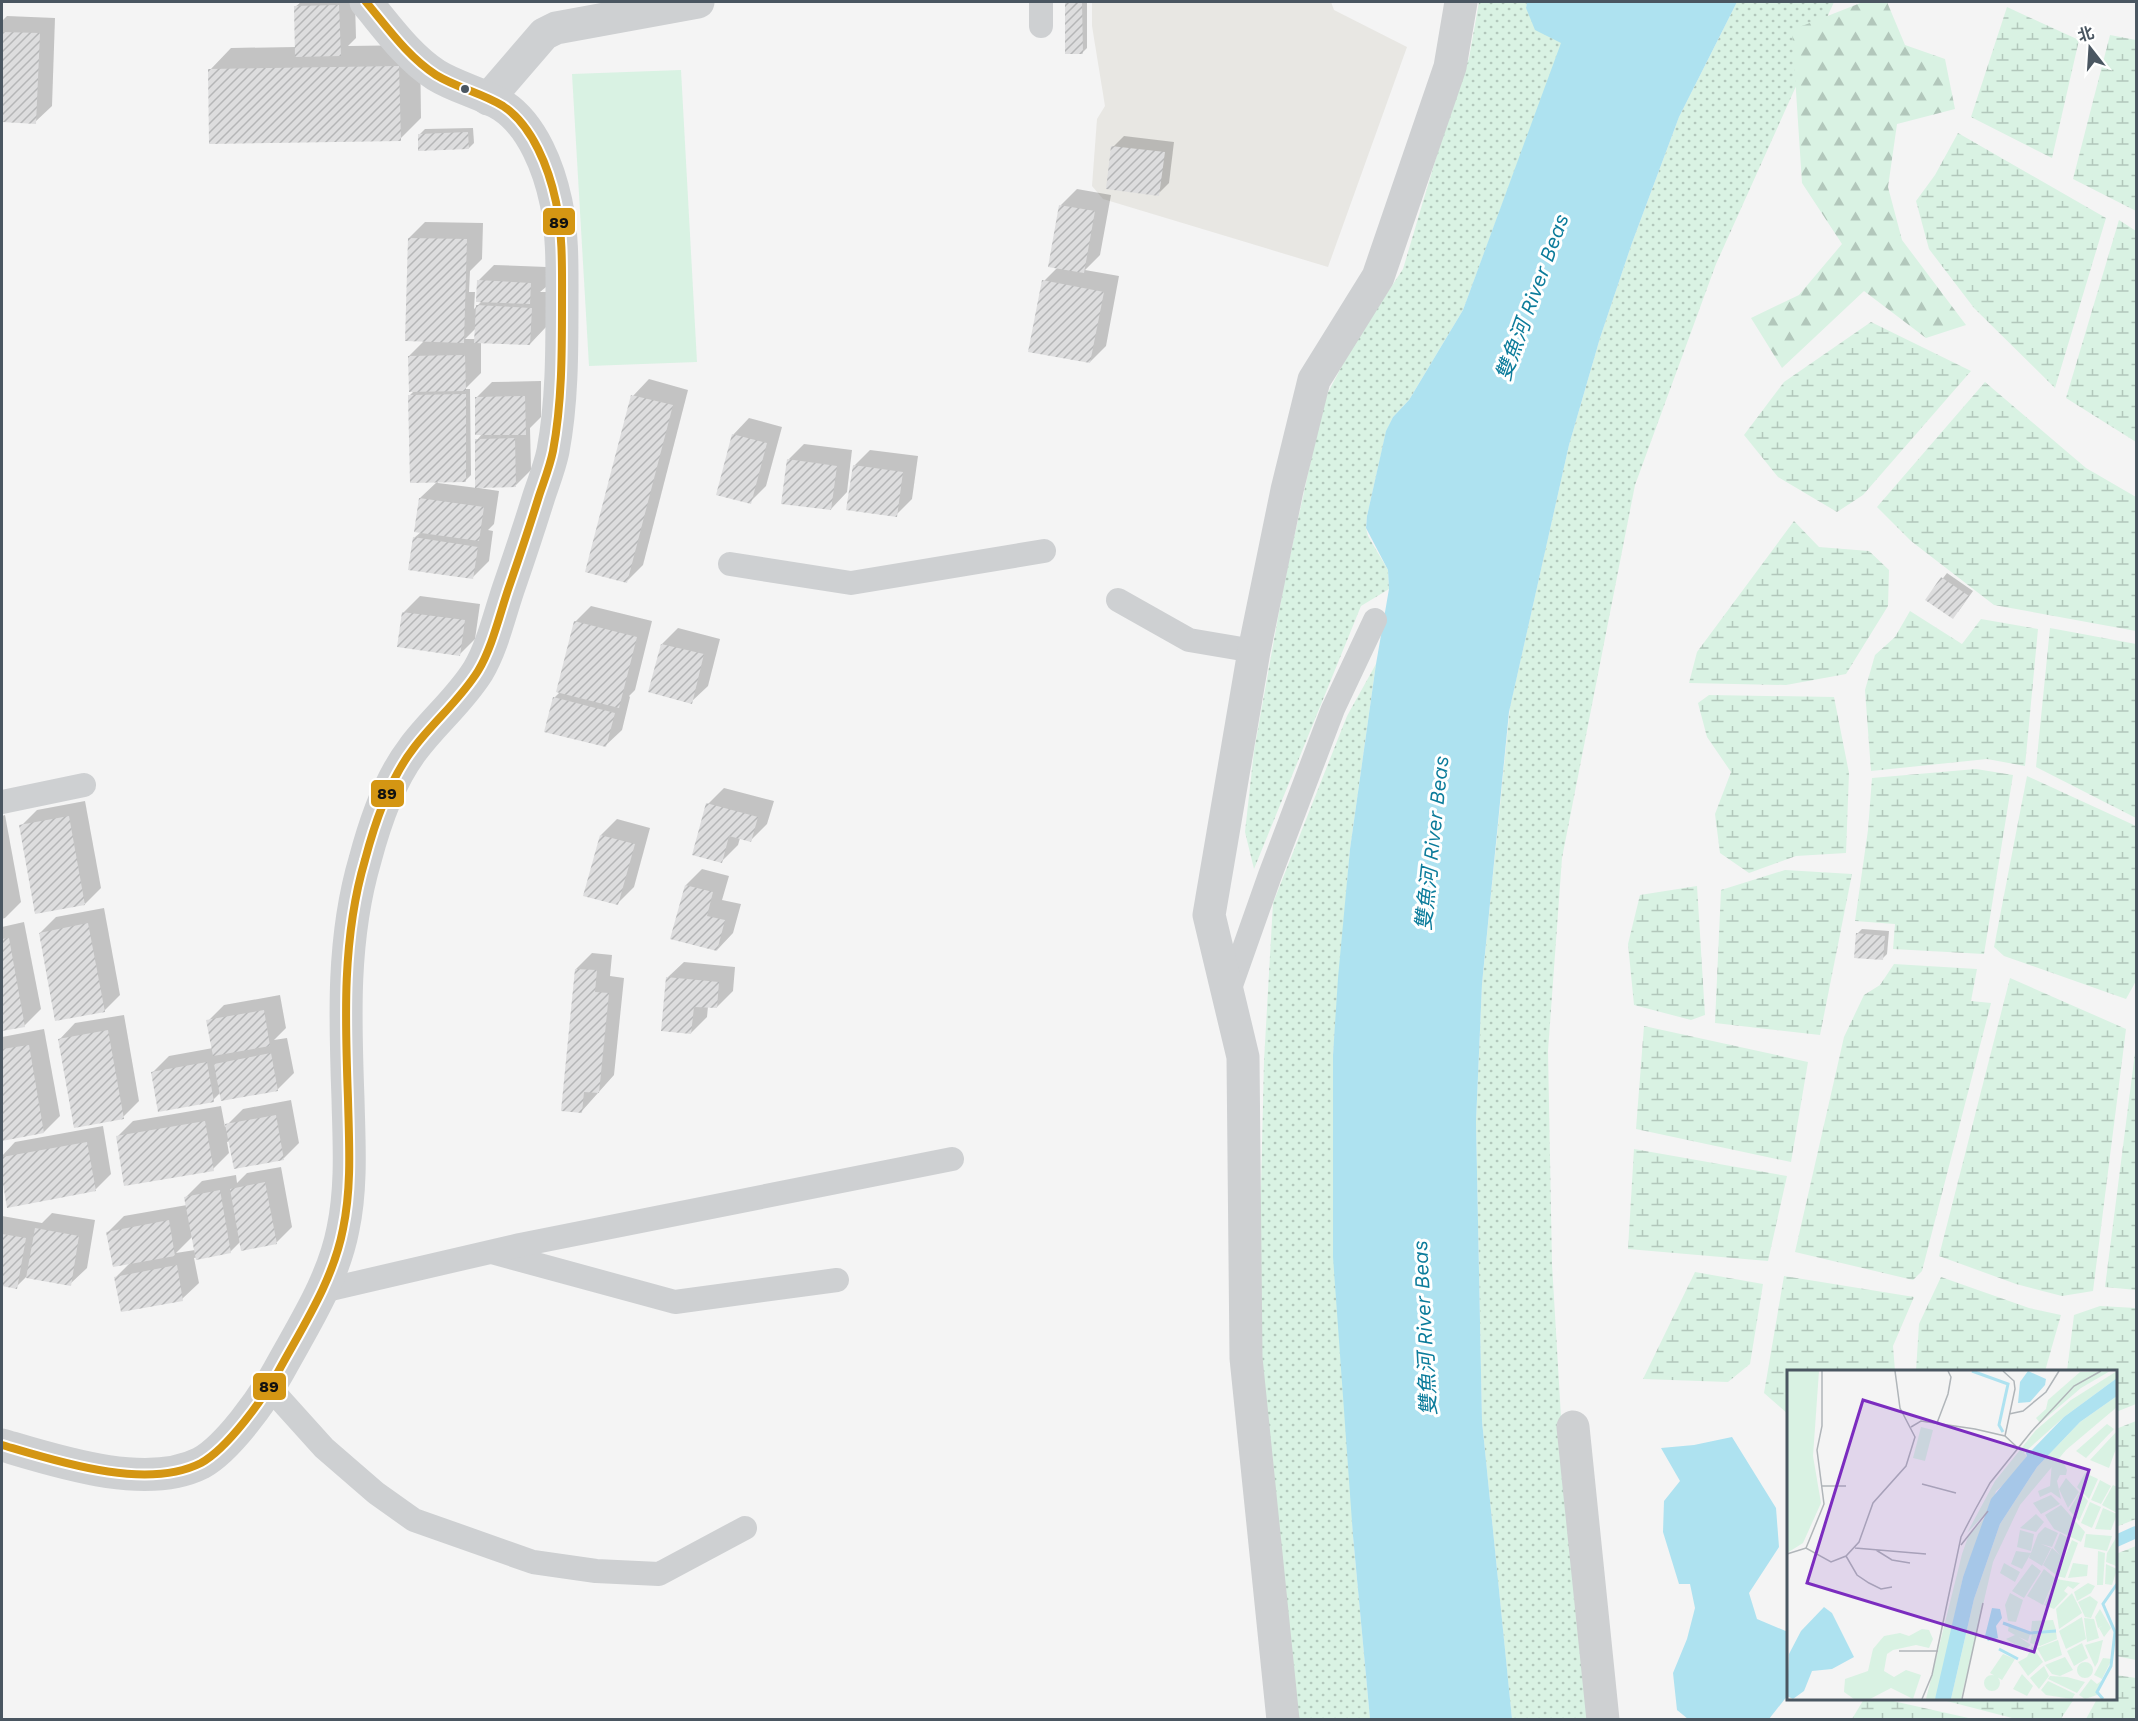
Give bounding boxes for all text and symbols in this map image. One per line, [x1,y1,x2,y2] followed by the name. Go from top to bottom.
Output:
[2060,18,2120,78] north arrow
[2075,23,2096,46] text: 北
[459,83,471,95] unlabelled marker
[542,207,576,236] line badge: 89
[1490,210,1574,384] water label: 雙魚河 River Beas
[549,213,569,232] text: 89
[1410,754,1454,932] water label: 雙魚河 River Beas
[370,779,405,808] line badge: 89
[377,784,397,803] text: 89
[1407,1240,1441,1416] water label: 雙魚河 River Beas
[1787,1370,2117,1700] inset map
[252,1372,287,1401] line badge: 89
[259,1377,279,1396] text: 89

